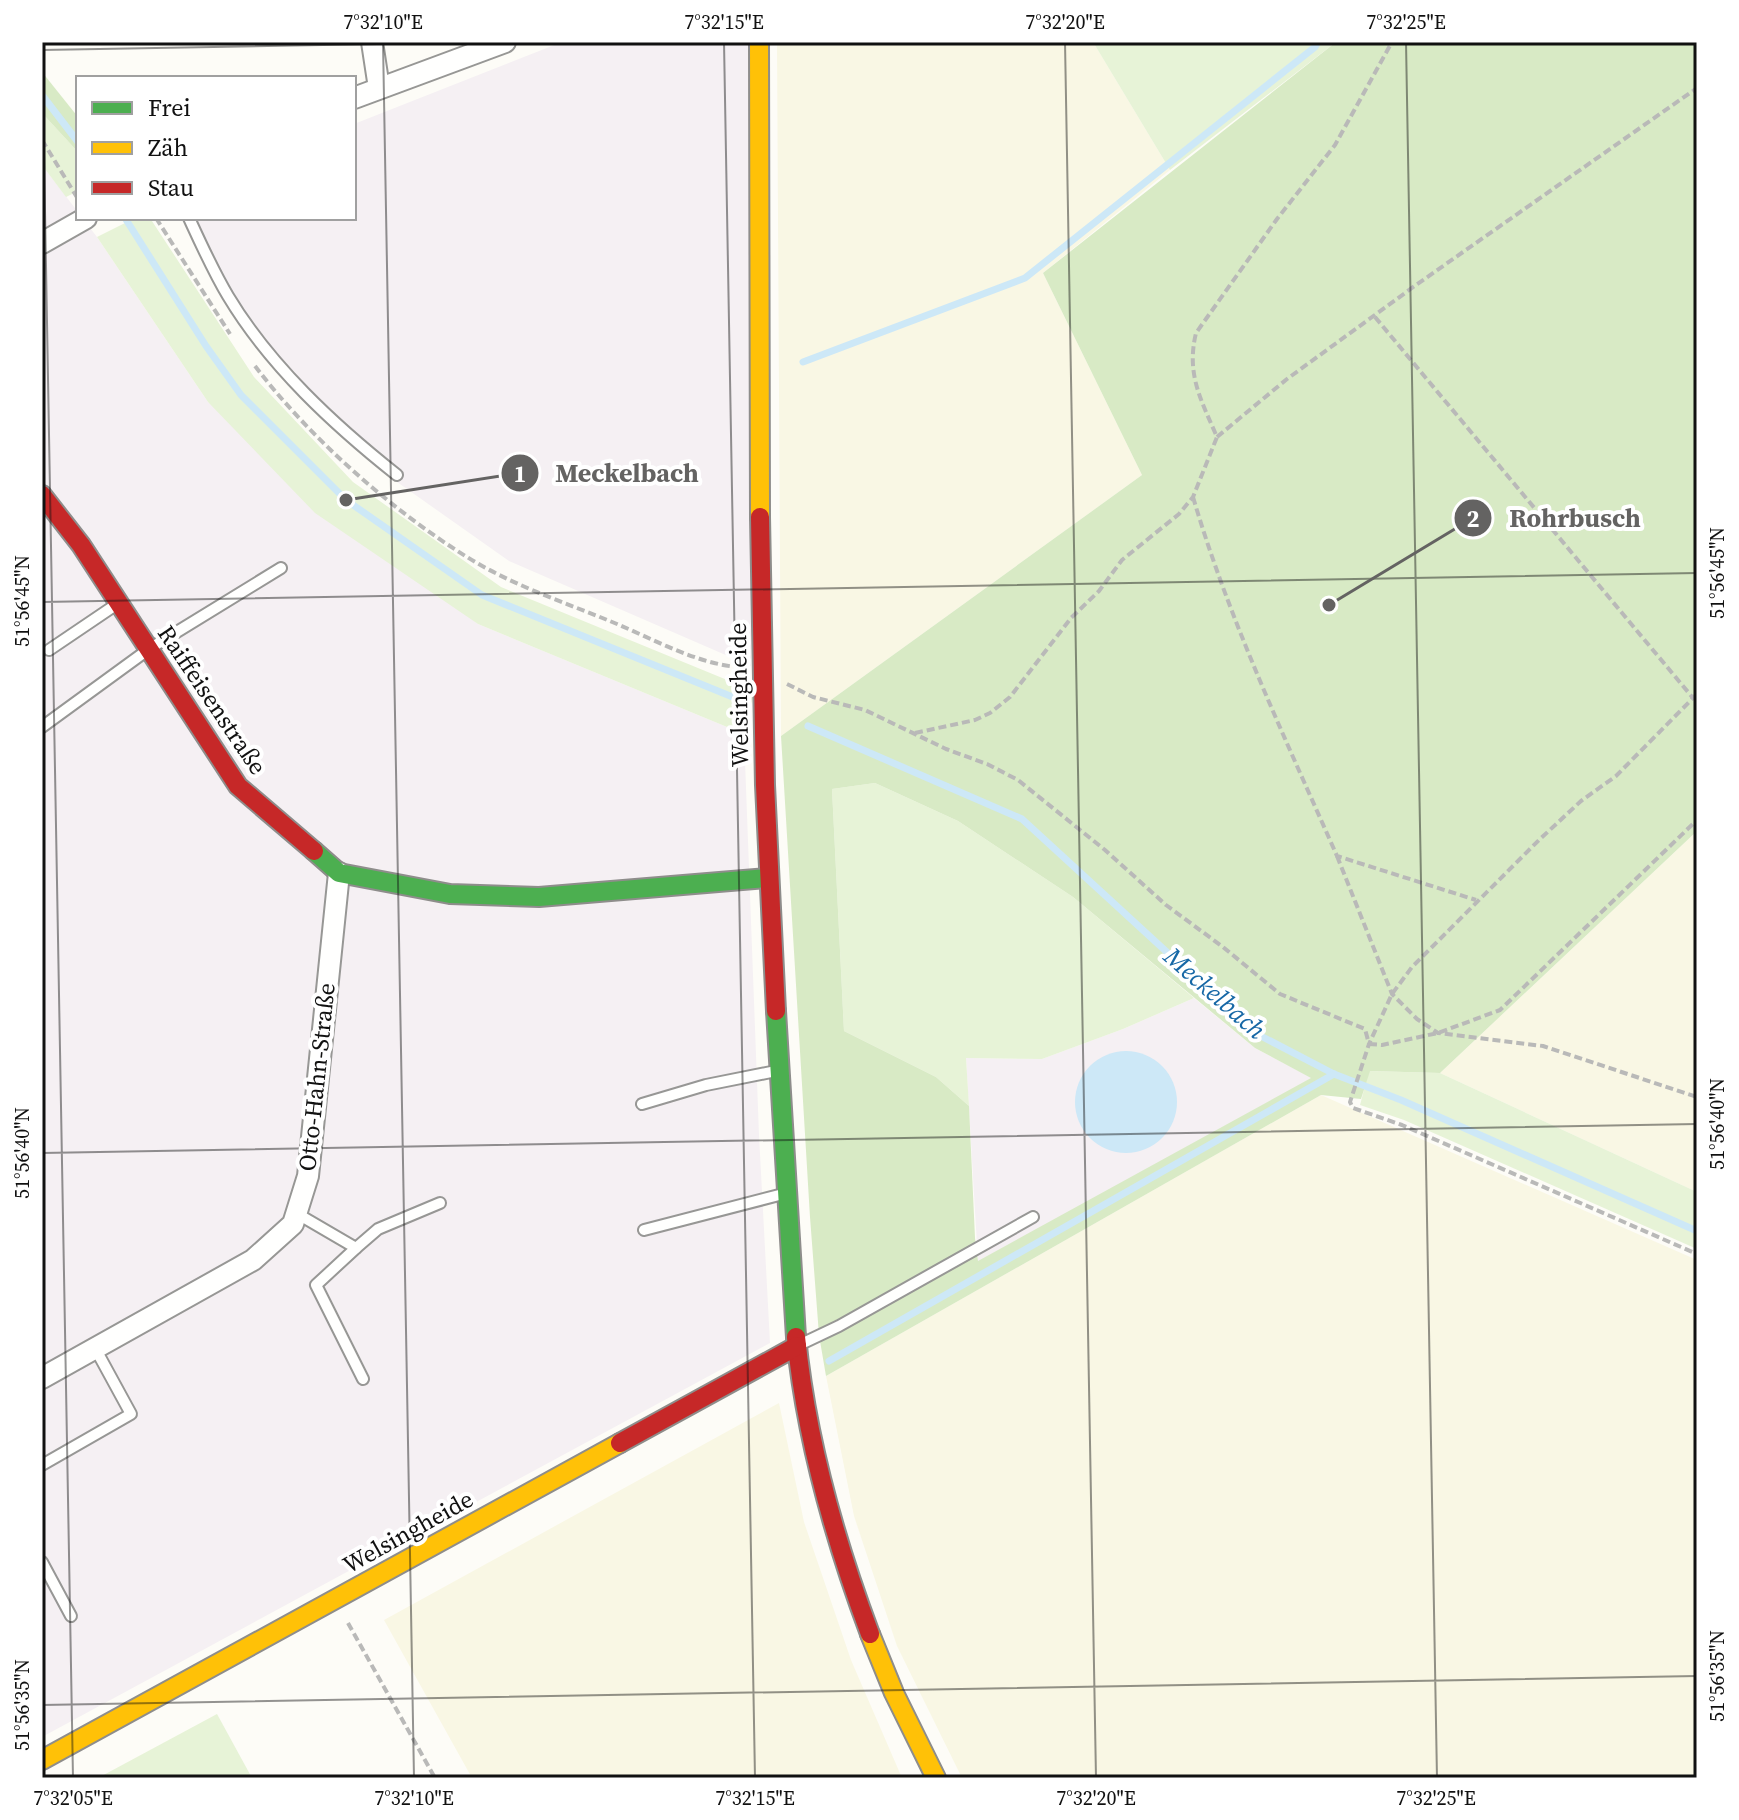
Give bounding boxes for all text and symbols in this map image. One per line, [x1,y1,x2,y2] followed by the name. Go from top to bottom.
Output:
[343,8,423,36] text: 7°32'10"E
[684,8,764,36] text: 7°32'15"E
[1025,8,1105,36] text: 7°32'20"E
[1366,8,1446,36] text: 7°32'25"E
[76,76,356,220] legend
[148,91,191,124] text: Frei
[148,131,188,164] text: Zäh
[148,171,194,204] text: Stau
[500,448,715,498] callout: Meckelbach
[555,455,699,491] text: Meckelbach
[513,457,527,490] text: 1
[1453,493,1656,543] callout: Rohrbusch
[1509,500,1641,536] text: Rohrbusch
[1466,502,1480,535] text: 2
[1703,527,1731,619] text: 51°56'45"N
[8,555,36,647] text: 51°56'45"N
[150,618,275,781] street label: Raiffeisenstraße
[721,622,756,768] street label: Welsingheide
[1156,938,1274,1047] water label: Meckelbach
[290,981,343,1173] street label: Otto-Hahn-Straße
[1703,1078,1731,1170] text: 51°56'40"N
[8,1107,36,1199] text: 51°56'40"N
[337,1482,479,1581] street label: Welsingheide
[1703,1630,1731,1722] text: 51°56'35"N
[8,1659,36,1751] text: 51°56'35"N
[33,1784,113,1812] text: 7°32'05"E
[374,1784,454,1812] text: 7°32'10"E
[715,1784,795,1812] text: 7°32'15"E
[1056,1784,1136,1812] text: 7°32'20"E
[1396,1784,1476,1812] text: 7°32'25"E

